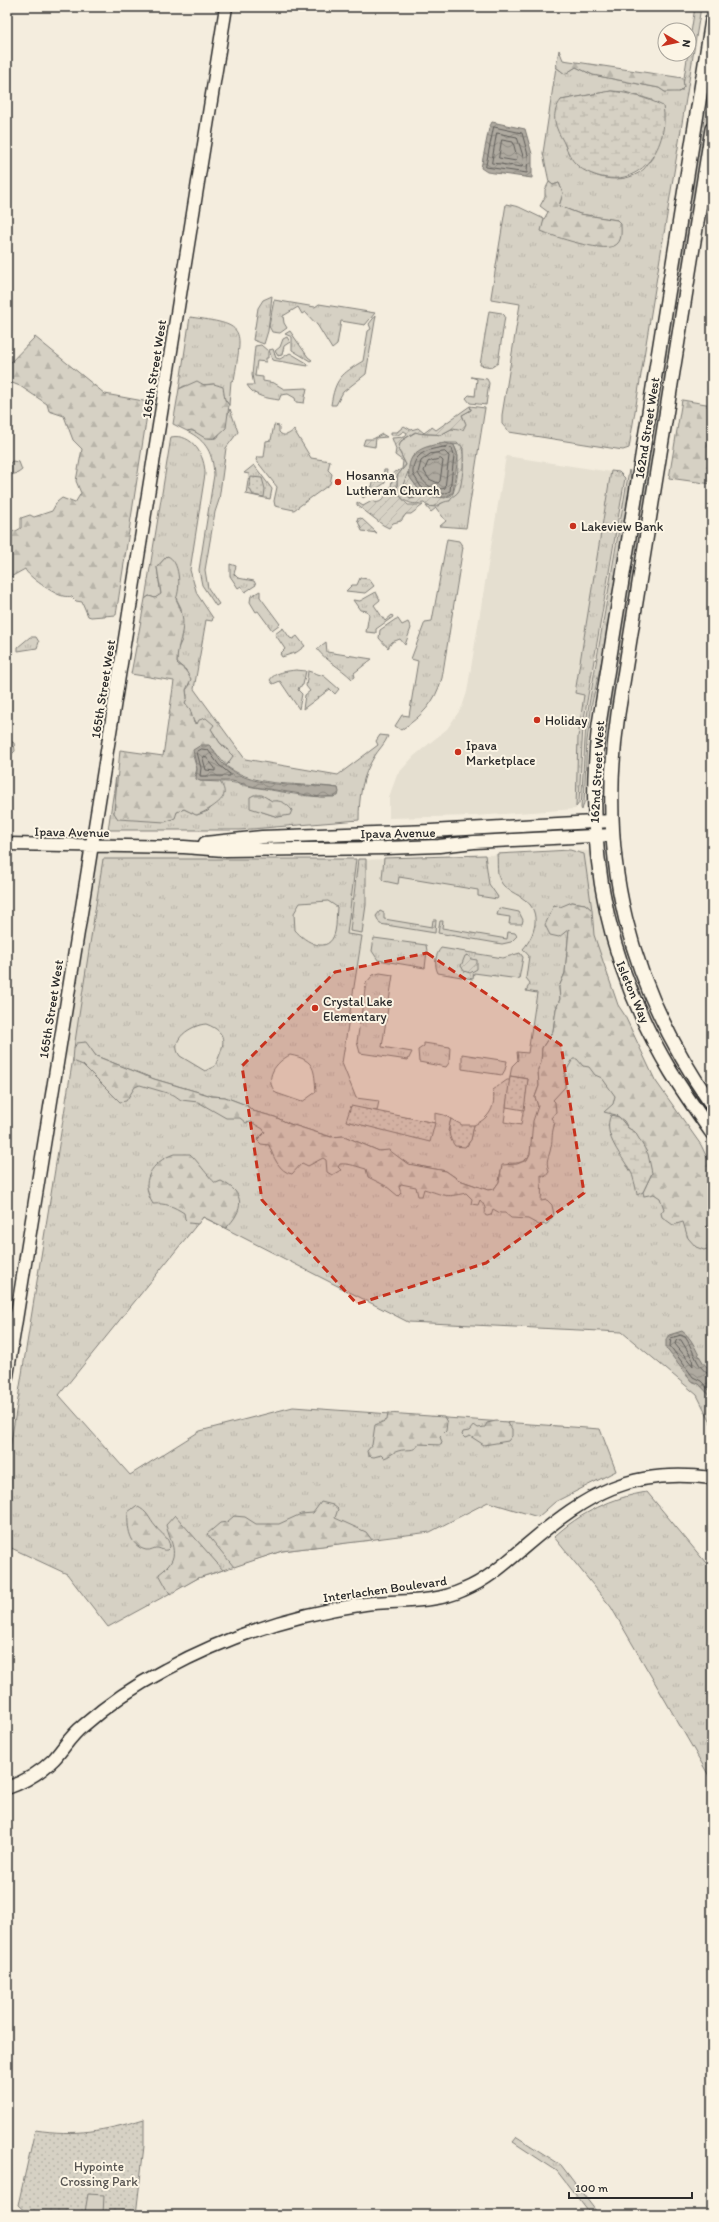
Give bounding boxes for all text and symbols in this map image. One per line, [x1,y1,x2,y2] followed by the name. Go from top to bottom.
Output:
[657,22,697,62] north arrow
[679,39,693,48] text: N
[139,318,169,419] street label: 165th Street West
[632,376,662,480] street label: 162nd Street West
[346,468,440,498] place label: Hosanna Lutheran Church
[333,477,343,487] marker: Hosanna Lutheran Church
[581,519,664,534] place label: Lakeview Bank
[568,521,578,531] marker: Lakeview Bank
[88,638,118,739] street label: 165th Street West
[545,713,588,728] place label: Holiday
[532,715,542,725] marker: Holiday
[587,720,607,824] street label: 162nd Street West
[466,738,535,768] place label: Ipava Marketplace
[453,747,463,757] marker: Ipava Marketplace
[34,824,110,840] street label: Ipava Avenue
[360,825,436,841] street label: Ipava Avenue
[36,958,66,1059] street label: 165th Street West
[613,959,653,1025] street label: Isleton Way
[323,994,393,1024] place label: Crystal Lake Elementary
[310,1003,320,1013] marker: Crystal Lake Elementary
[322,1573,448,1605] street label: Interlachen Boulevard
[60,2159,138,2189] park label: Hypointe Crossing Park
[569,2174,692,2200] scale bar
[575,2181,608,2195] text: 100 m

